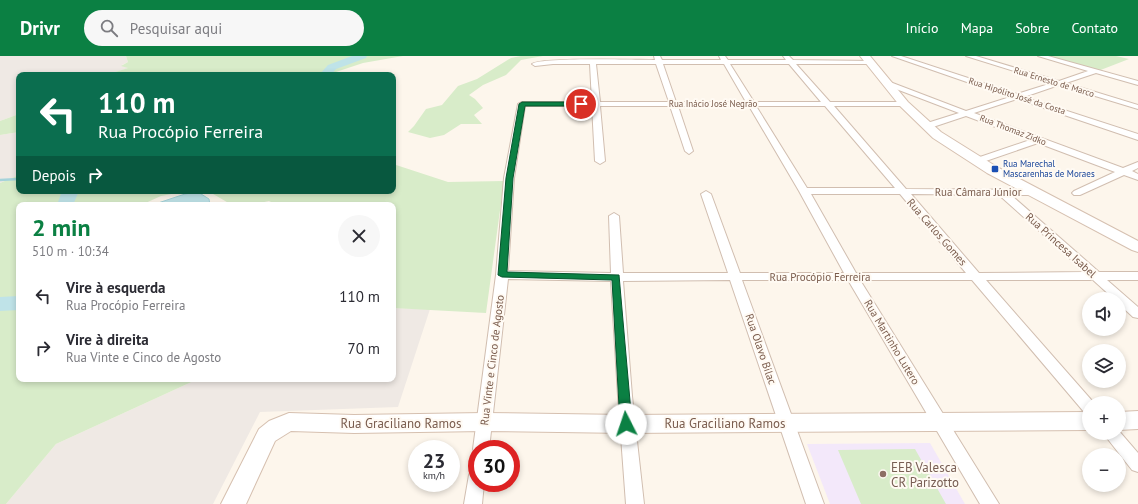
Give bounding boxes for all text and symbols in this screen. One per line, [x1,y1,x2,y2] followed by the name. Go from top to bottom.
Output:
[84,10,364,46] search box
[20,16,60,40] text: Drivr
[98,17,120,39] icon: search
[130,19,222,38] text: Pesquisar aqui
[906,19,939,37] text: Início
[961,19,993,37] text: Mapa
[1015,19,1050,37] text: Sobre
[1072,19,1118,37] text: Contato
[1013,64,1096,99] street label: Rua Ernesto de Marco
[967,75,1067,116] street label: Rua Hipólito José da Costa
[98,84,175,121] text: 110 m
[564,87,598,121] pin
[32,88,84,140] icon: left
[570,93,592,115] icon: arrive
[669,98,757,109] street label: Rua Inácio José Negrão
[978,112,1048,147] street label: Rua Thomaz Zidko
[98,120,263,143] text: Rua Procópio Ferreira
[1003,158,1095,179] place label: Rua Marechal Mascarenhas de Moraes
[84,164,106,186] icon: right
[990,164,1000,174] marker: Rua Marechal Mascarenhas de Moraes
[32,166,76,185] text: Depois
[935,185,1022,199] street label: Rua Câmara Júnior
[904,196,970,269] street label: Rua Carlos Gomes
[1023,209,1100,281] street label: Rua Princesa Isabel
[32,212,91,243] text: 2 min
[338,215,380,257] button: close
[32,243,109,260] text: 510 m · 10:34
[770,270,870,284] street label: Rua Procópio Ferreira
[66,278,165,297] text: Vire à esquerda
[32,285,54,307] icon: left
[339,287,380,306] text: 110 m
[1082,292,1126,492] map controls
[1082,292,1126,336] button: sound
[477,294,507,426] street label: Rua Vinte e Cinco de Agosto
[66,297,185,314] text: Rua Procópio Ferreira
[861,297,923,387] street label: Rua Martinho Lutero
[742,312,780,386] street label: Rua Olavo Bilac
[66,330,149,349] text: Vire à direita
[32,337,54,359] icon: right
[347,339,380,358] text: 70 m
[1082,344,1126,388] button: layers
[66,349,221,366] text: Rua Vinte e Cinco de Agosto
[1082,396,1126,440] button: +
[605,403,647,445] position arrow
[340,415,462,432] street label: Rua Graciliano Ramos
[664,415,786,432] street label: Rua Graciliano Ramos
[468,440,520,492] speed limit sign: 30
[423,448,445,474] text: 23
[1082,448,1126,492] button: −
[891,459,959,491] place label: EEB Valesca CR Parizotto
[423,469,445,482] text: km/h
[878,469,888,479] marker: EEB Valesca CR Parizotto

